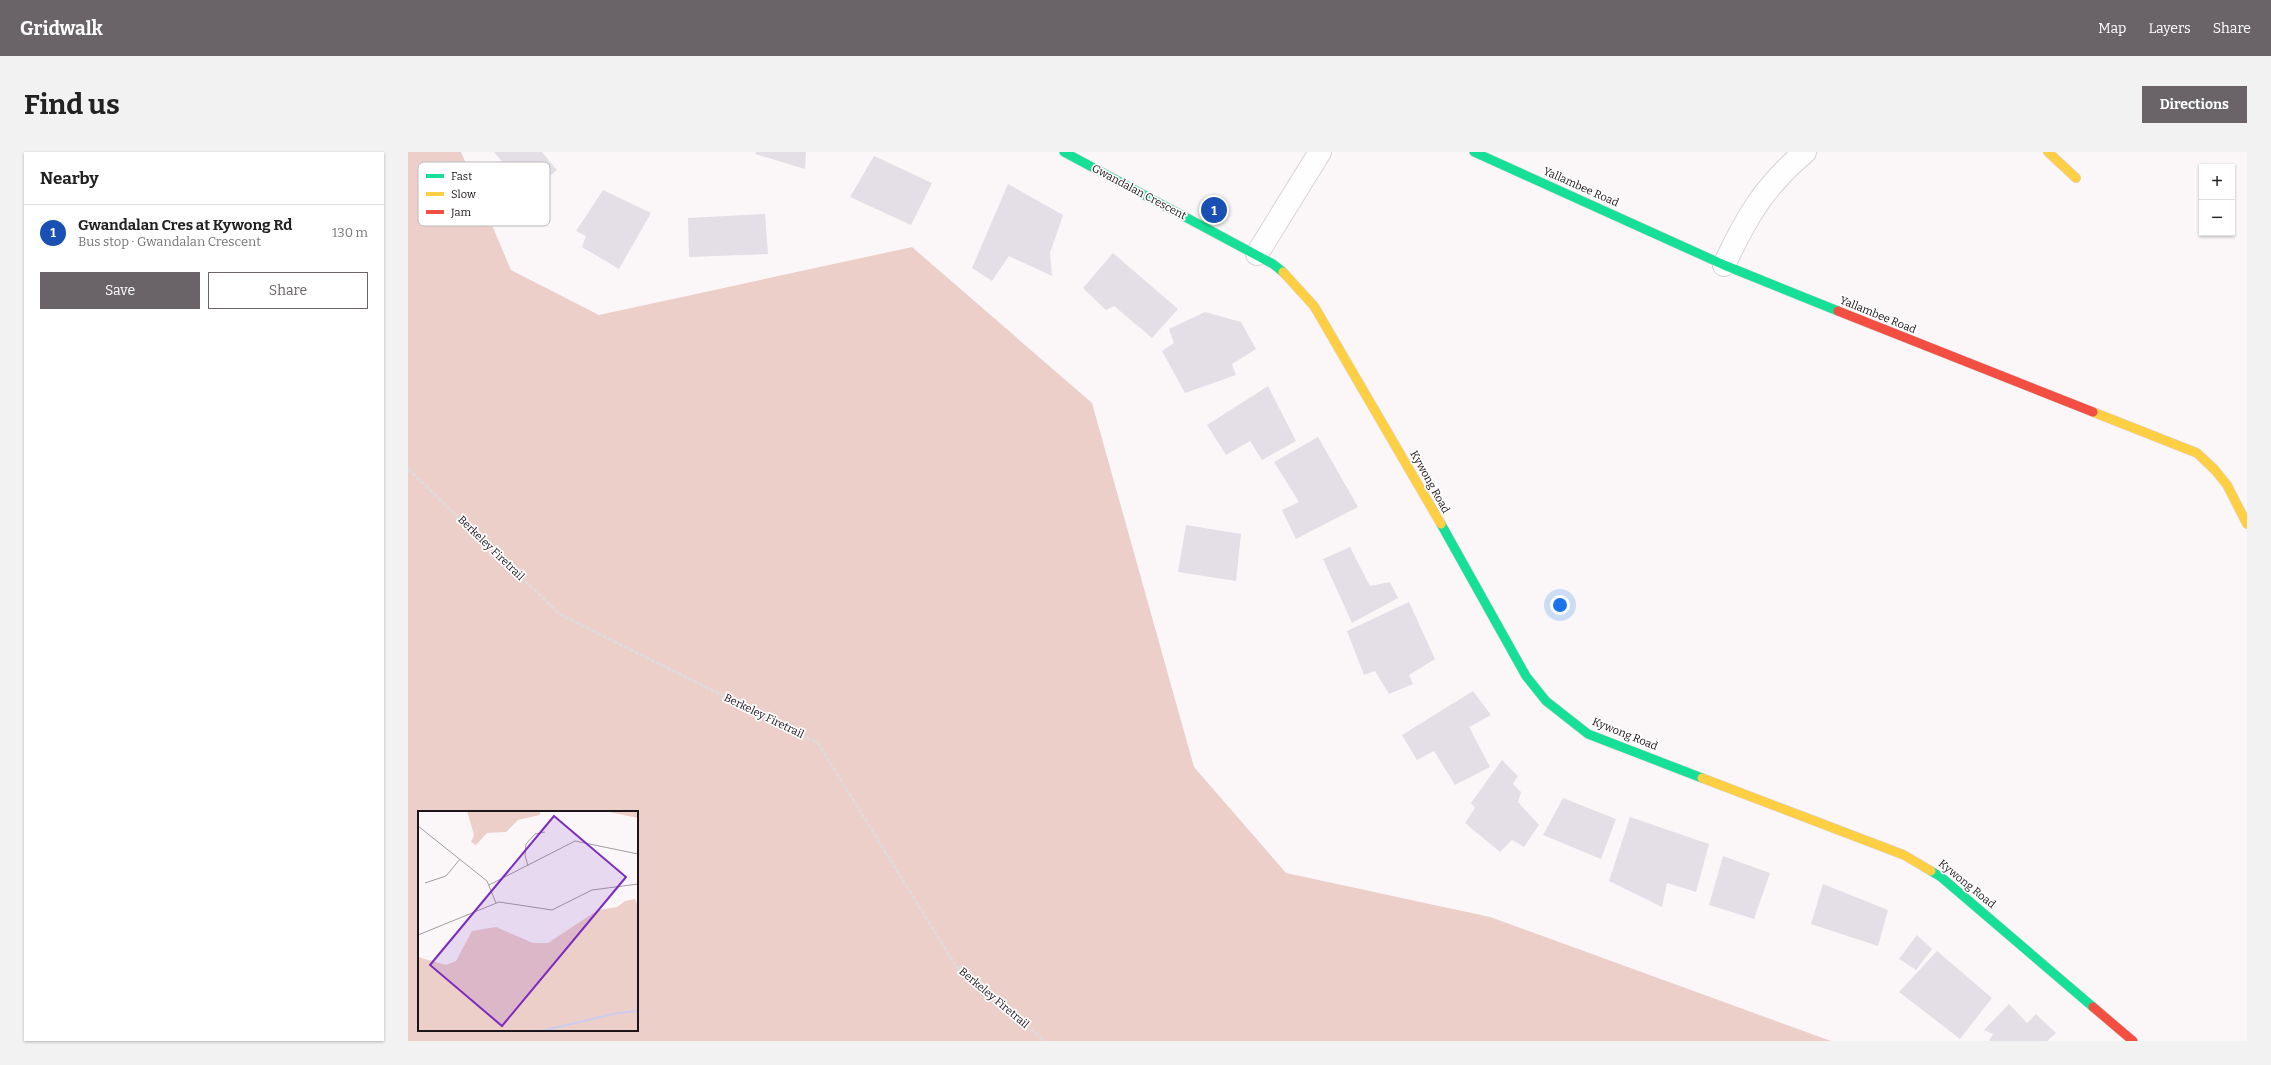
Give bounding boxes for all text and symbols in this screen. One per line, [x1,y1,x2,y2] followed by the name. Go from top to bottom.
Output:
[20,17,103,40] text: Gridwalk
[2098,20,2126,37] text: Map
[2148,20,2191,37] text: Layers
[2213,20,2251,37] text: Share
[2142,86,2247,123] button: Directions
[24,88,120,121] text: Find us
[418,162,550,226] legend
[1090,162,1188,222] street label: Gwandalan Crescent
[2199,164,2235,236] map controls
[2199,164,2235,200] button: +
[1541,165,1621,210] street label: Yallambee Road
[40,168,99,189] text: Nearby
[451,170,472,183] text: Fast
[451,188,476,201] text: Slow
[1201,195,1227,225] pin: 1
[2199,200,2235,236] button: −
[450,206,471,219] text: Jam
[78,216,292,234] text: Gwandalan Cres at Kywong Rd
[50,225,56,240] text: 1
[332,225,368,240] text: 130 m
[78,234,261,249] text: Bus stop · Gwandalan Crescent
[40,272,200,309] button: Save
[208,272,368,309] button: Share
[1838,294,1919,336] street label: Yallambee Road
[1407,448,1453,516] street label: Kywong Road
[455,513,527,583] street label: Berkeley Firetrail
[1550,595,1570,615] your location
[722,691,806,741] street label: Berkeley Firetrail
[1590,715,1660,753] street label: Kywong Road
[418,811,638,1031] inset map
[1936,857,1998,911] street label: Kywong Road
[956,965,1032,1031] street label: Berkeley Firetrail

